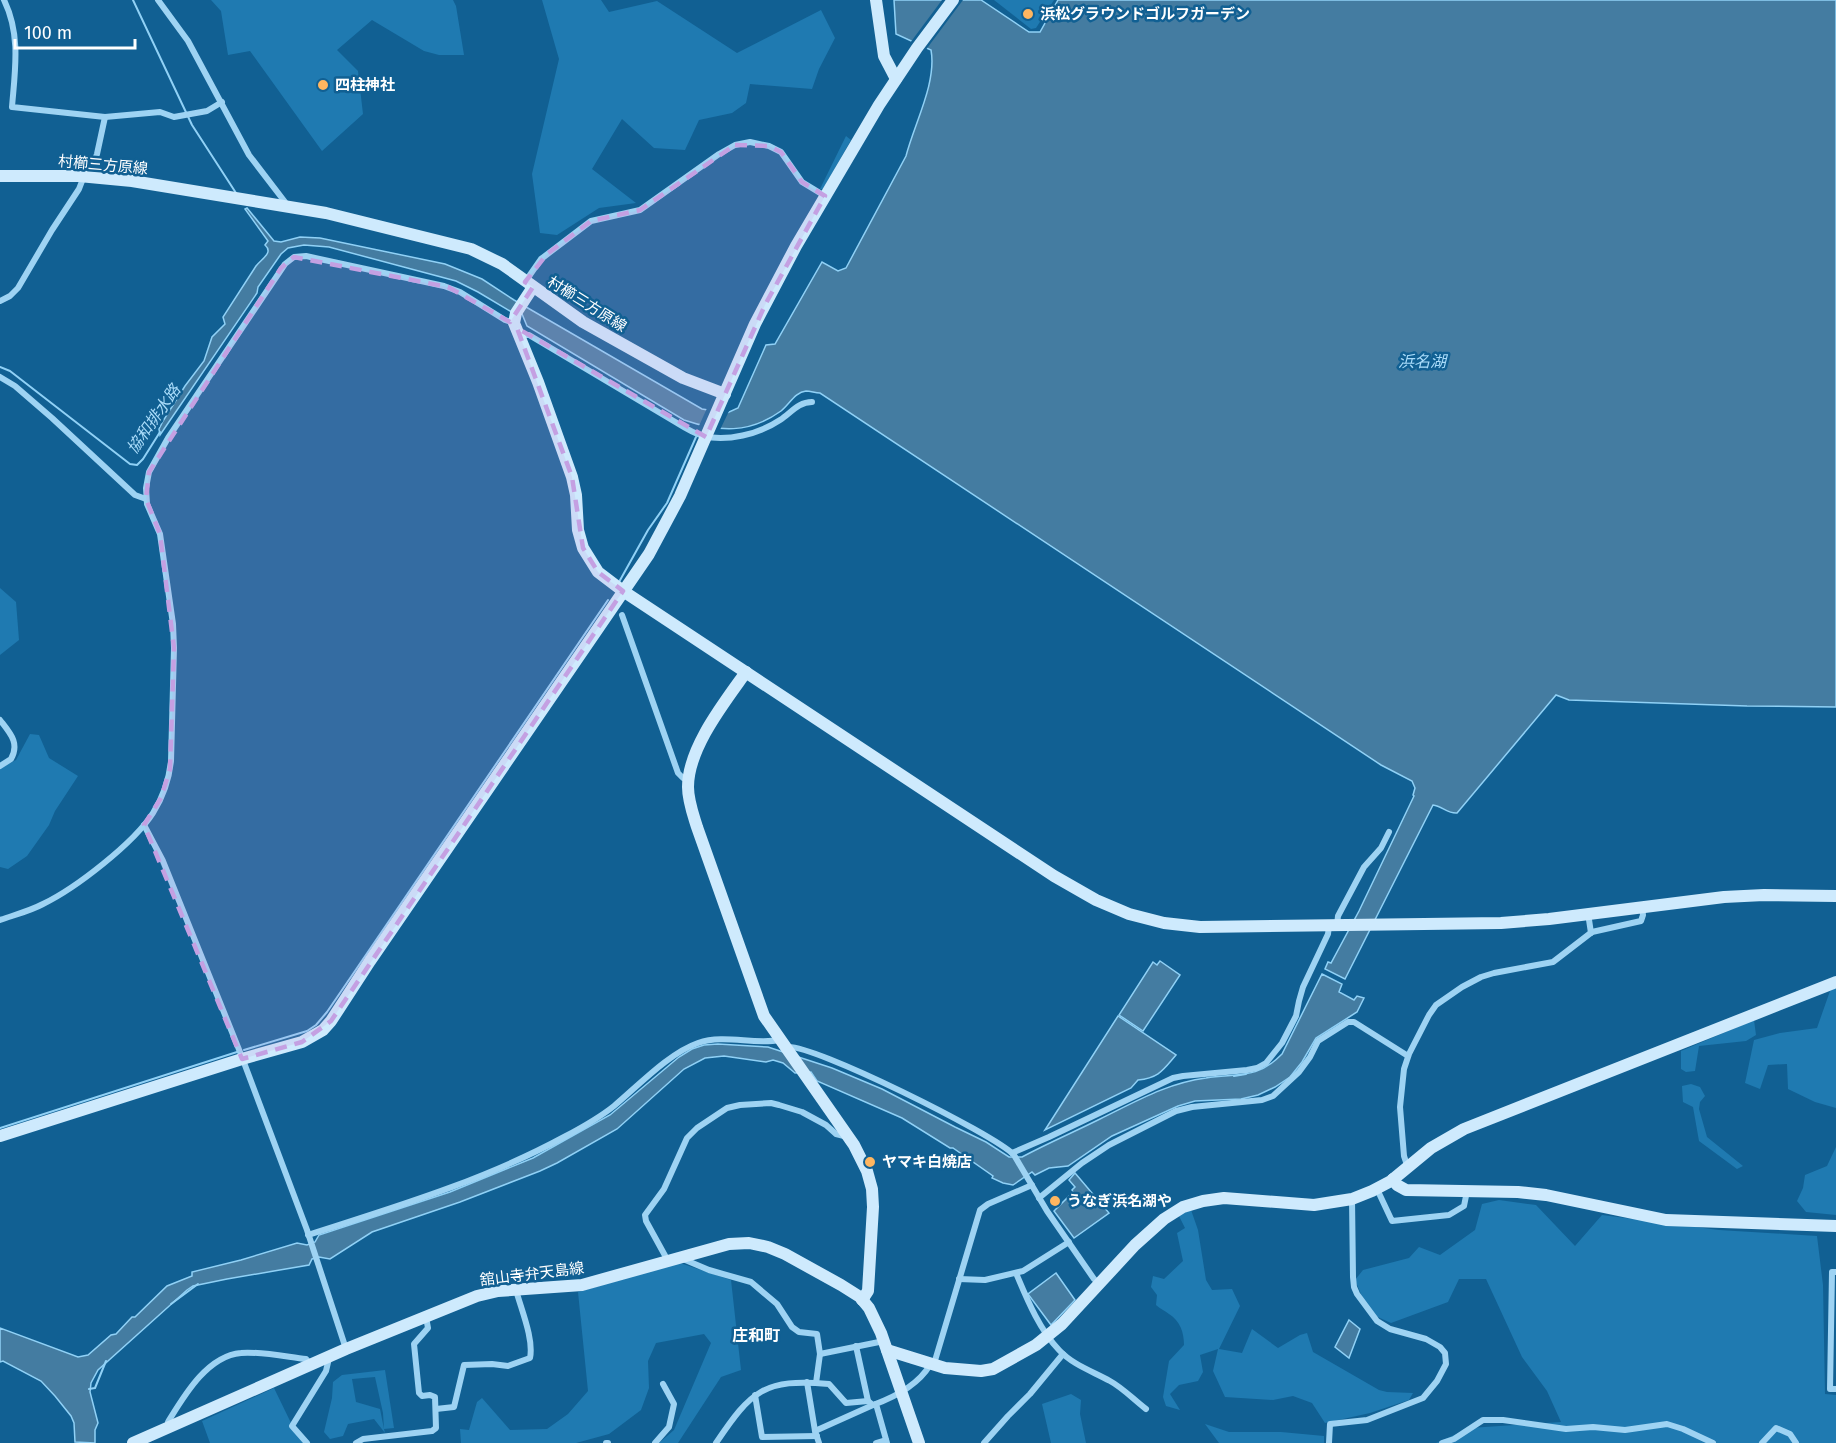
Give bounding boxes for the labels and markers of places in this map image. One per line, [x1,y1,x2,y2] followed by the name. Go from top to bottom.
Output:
[1040,5,1250,23] place label: 浜松グラウンドゴルフガーデン
[1021,7,1035,21] marker: 浜松グラウンドゴルフガーデン
[335,76,395,94] place label: 四柱神社
[316,78,330,92] marker: 四柱神社
[882,1153,972,1171] place label: ヤマキ白焼店
[863,1155,877,1169] marker: ヤマキ白焼店
[1067,1192,1172,1210] place label: うなぎ浜名湖や
[1048,1194,1062,1208] marker: うなぎ浜名湖や

